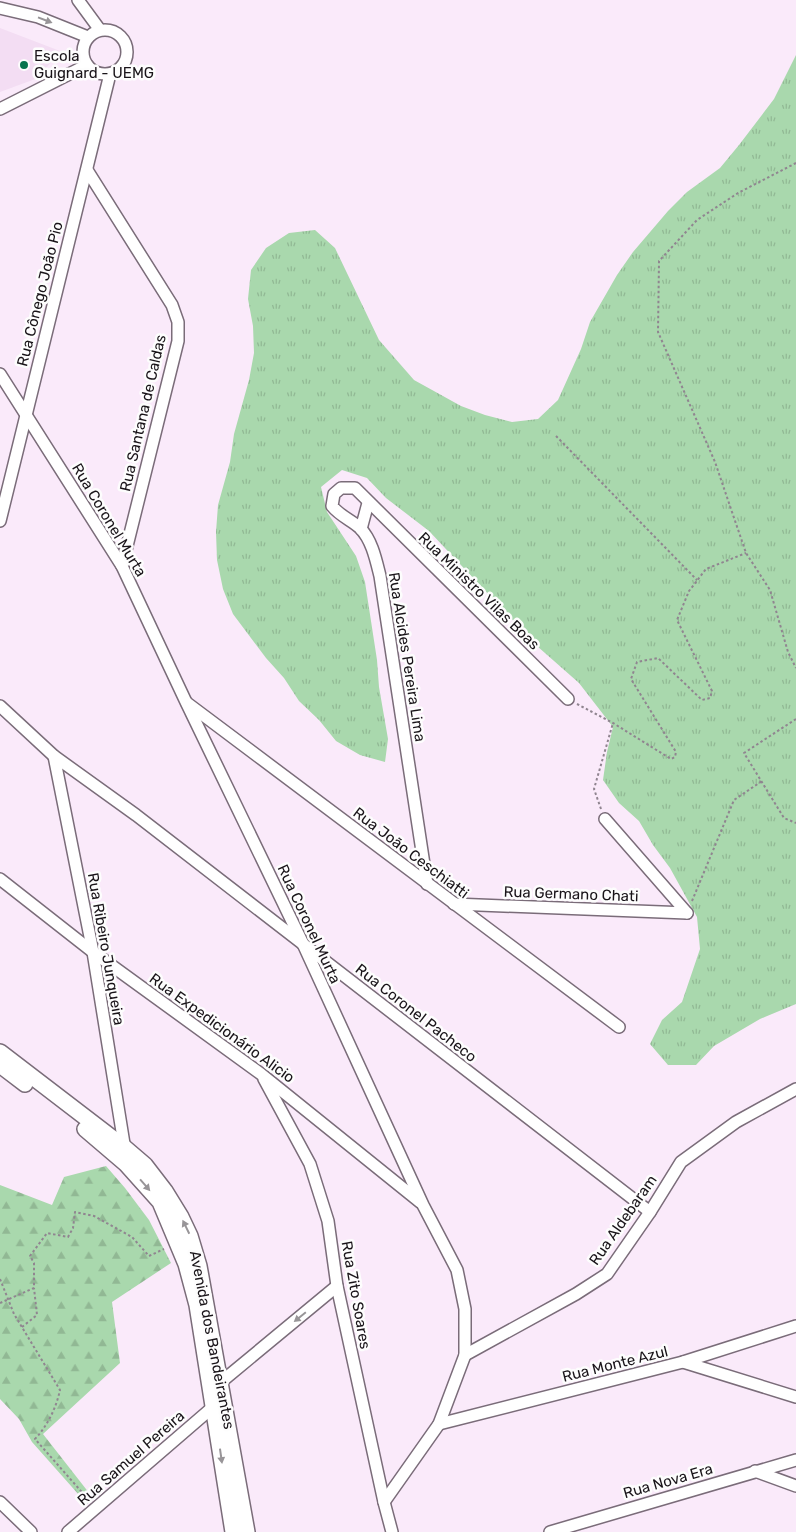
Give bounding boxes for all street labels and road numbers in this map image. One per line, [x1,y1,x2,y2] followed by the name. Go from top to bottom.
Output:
[13,220,67,368] street label: Rua Cônego João Pio
[116,333,170,493] street label: Rua Santana de Caldas
[68,460,150,580] street label: Rua Coronel Murta
[415,529,543,654] street label: Rua Ministro Vilas Boas
[385,571,429,743] street label: Rua Alcides Pereira Lima
[350,804,472,902] street label: Rua João Ceschiatti
[274,862,344,986] street label: Rua Coronel Murta
[84,871,128,1027] street label: Rua Ribeiro Junqueira
[503,883,639,905] street label: Rua Germano Chati
[352,960,480,1066] street label: Rua Coronel Pacheco
[146,969,298,1087] street label: Rua Expedicionário Alicio
[585,1171,661,1269] street label: Rua Aldebaram
[338,1240,374,1351] street label: Rua Zito Soares
[186,1249,238,1431] street label: Avenida dos Bandeirantes
[560,1342,670,1386] street label: Rua Monte Azul
[74,1407,188,1509] street label: Rua Samuel Pereira
[621,1460,715,1502] street label: Rua Nova Era

